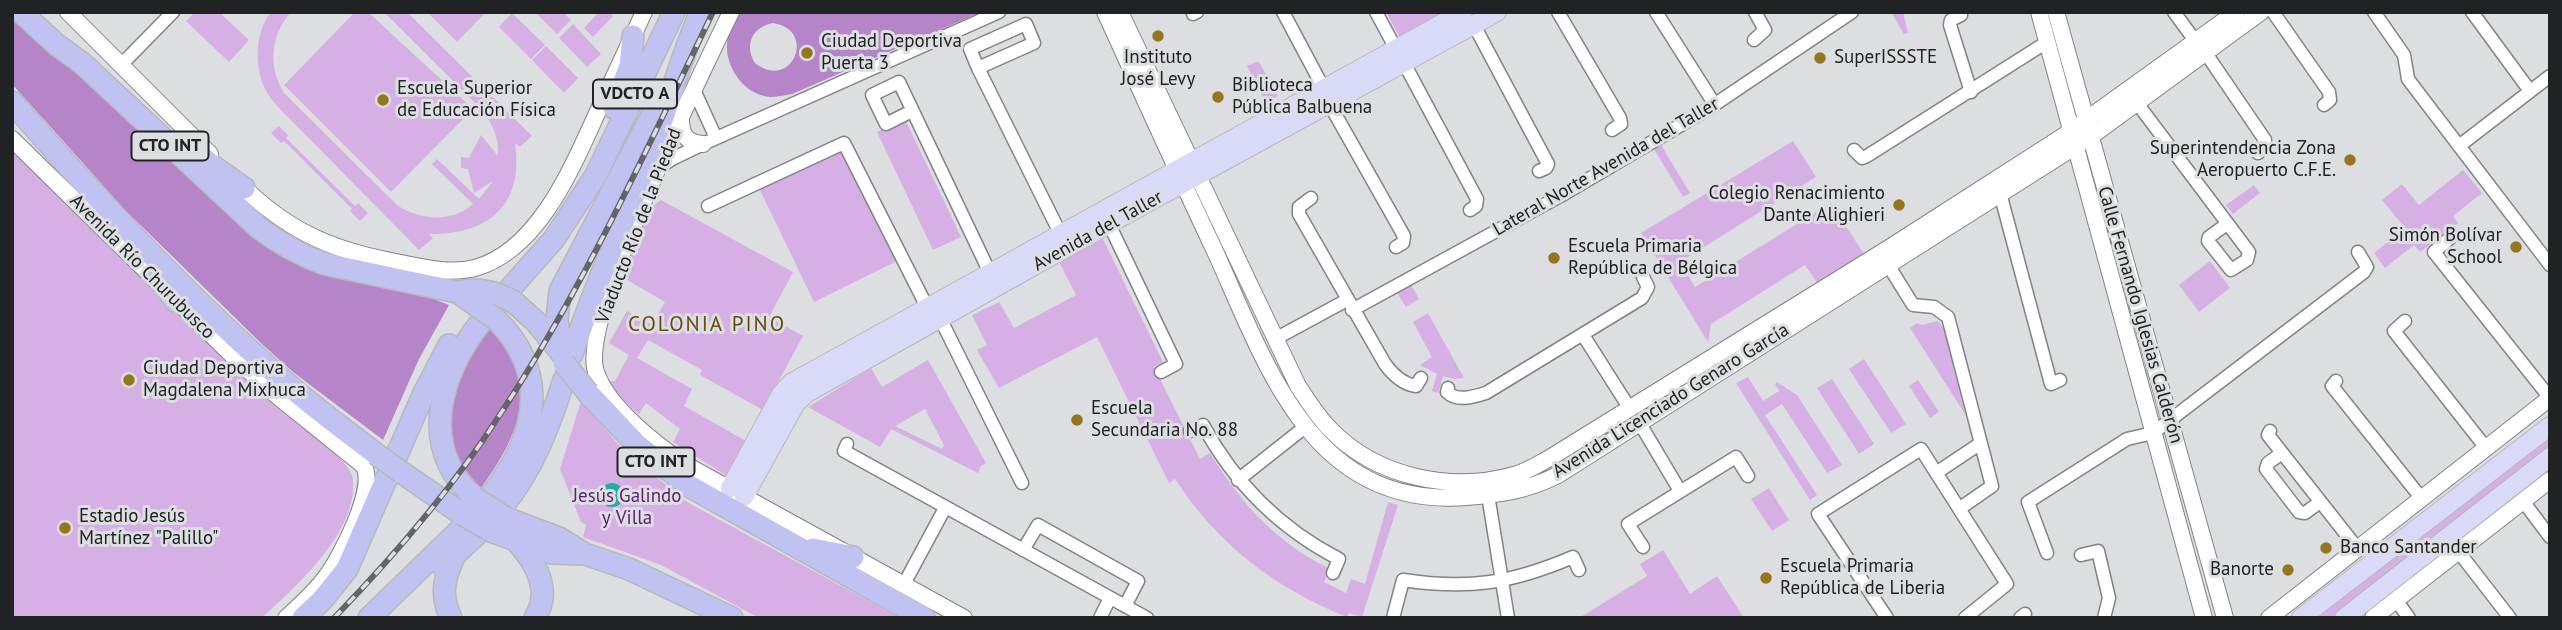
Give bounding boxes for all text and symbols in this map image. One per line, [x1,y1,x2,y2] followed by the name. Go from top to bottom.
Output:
[1150,28,1166,44] marker: Instituto José Levy
[821,31,962,75] place label: Ciudad Deportiva Puerta 3
[799,45,815,61] marker: Ciudad Deportiva Puerta 3
[1121,47,1195,91] place label: Instituto José Levy
[1834,47,1937,69] place label: SuperISSSTE
[1812,50,1828,66] marker: SuperISSSTE
[1232,75,1372,119] place label: Biblioteca Pública Balbuena
[397,78,556,122] place label: Escuela Superior de Educación Física
[593,80,677,108] road number: VDCTO A
[1210,89,1226,105] marker: Biblioteca Pública Balbuena
[375,92,391,108] marker: Escuela Superior de Educación Física
[1489,93,1723,241] street label: Lateral Norte Avenida del Taller
[591,125,687,327] street label: Viaducto Río de la Piedad
[132,132,208,160] road number: CTO INT
[2150,138,2336,182] place label: Superintendencia Zona Aeropuerto C.F.E.
[2342,152,2358,168] marker: Superintendencia Zona Aeropuerto C.F.E.
[1709,183,1885,227] place label: Colegio Renacimiento Dante Alighieri
[2092,184,2188,446] street label: Calle Fernando Iglesias Calderón
[1029,186,1167,276] street label: Avenida del Taller
[65,190,219,344] street label: Avenida Río Churubusco
[1891,197,1907,213] marker: Colegio Renacimiento Dante Alighieri
[2389,225,2502,269] place label: Simón Bolívar School
[1568,236,1737,280] place label: Escuela Primaria República de Bélgica
[2508,239,2524,255] marker: Simón Bolívar School
[1546,250,1562,266] marker: Escuela Primaria República de Bélgica
[629,312,785,338] district label: COLONIA PINO
[1549,319,1793,483] street label: Avenida Licenciado Genaro García
[143,358,306,402] place label: Ciudad Deportiva Magdalena Mixhuca
[121,372,137,388] marker: Ciudad Deportiva Magdalena Mixhuca
[1091,398,1238,442] place label: Escuela Secundaria No. 88
[1069,412,1085,428] marker: Escuela Secundaria No. 88
[618,448,694,476] road number: CTO INT
[573,486,681,530] park label: Jesús Galindo y Villa
[79,506,218,550] place label: Estadio Jesús Martínez "Palillo"
[57,520,73,536] marker: Estadio Jesús Martínez "Palillo"
[2340,537,2477,559] place label: Banco Santander
[2318,540,2334,556] marker: Banco Santander
[1780,556,1945,600] place label: Escuela Primaria República de Liberia
[2210,559,2274,581] place label: Banorte
[2280,562,2296,578] marker: Banorte
[1758,570,1774,586] marker: Escuela Primaria República de Liberia

